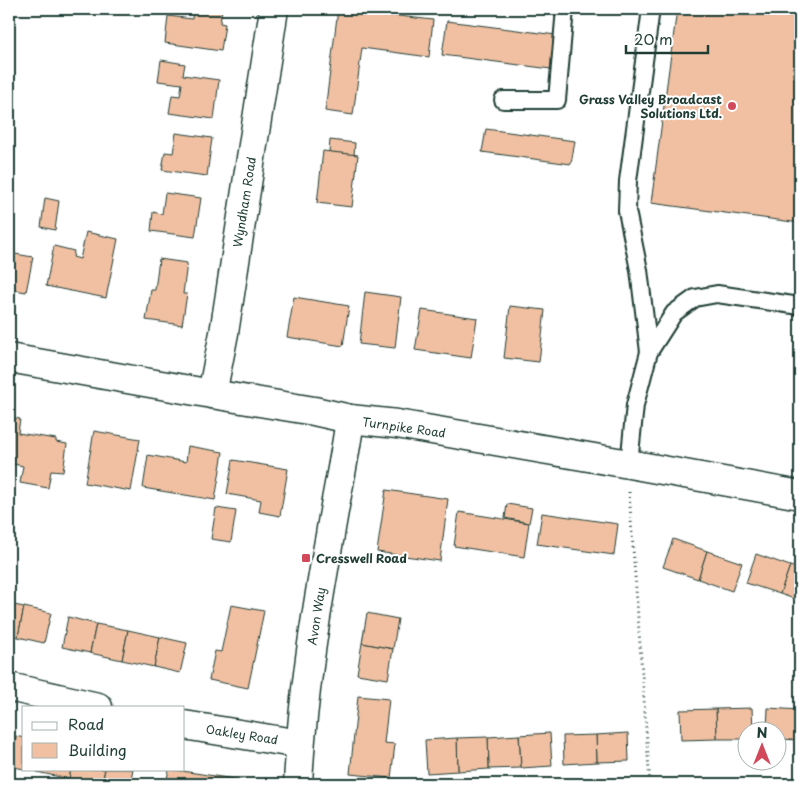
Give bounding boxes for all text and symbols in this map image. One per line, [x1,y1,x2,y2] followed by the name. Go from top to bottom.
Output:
[626,22,709,54] scale bar
[634,27,673,50] text: 20 m
[579,90,722,122] place label: Grass Valley Broadcast Solutions Ltd.
[726,100,738,112] marker: Grass Valley Broadcast Solutions Ltd.
[228,155,260,249] street label: Wyndham Road
[361,412,447,442] street label: Turnpike Road
[316,549,407,567] place label: Cresswell Road
[300,552,312,564] marker: Cresswell Road
[303,586,329,646] street label: Avon Way
[22,706,185,770] legend
[68,712,104,735] text: Road
[205,719,279,749] street label: Oakley Road
[736,720,786,770] north arrow
[756,722,768,743] text: N
[68,738,127,761] text: Building

